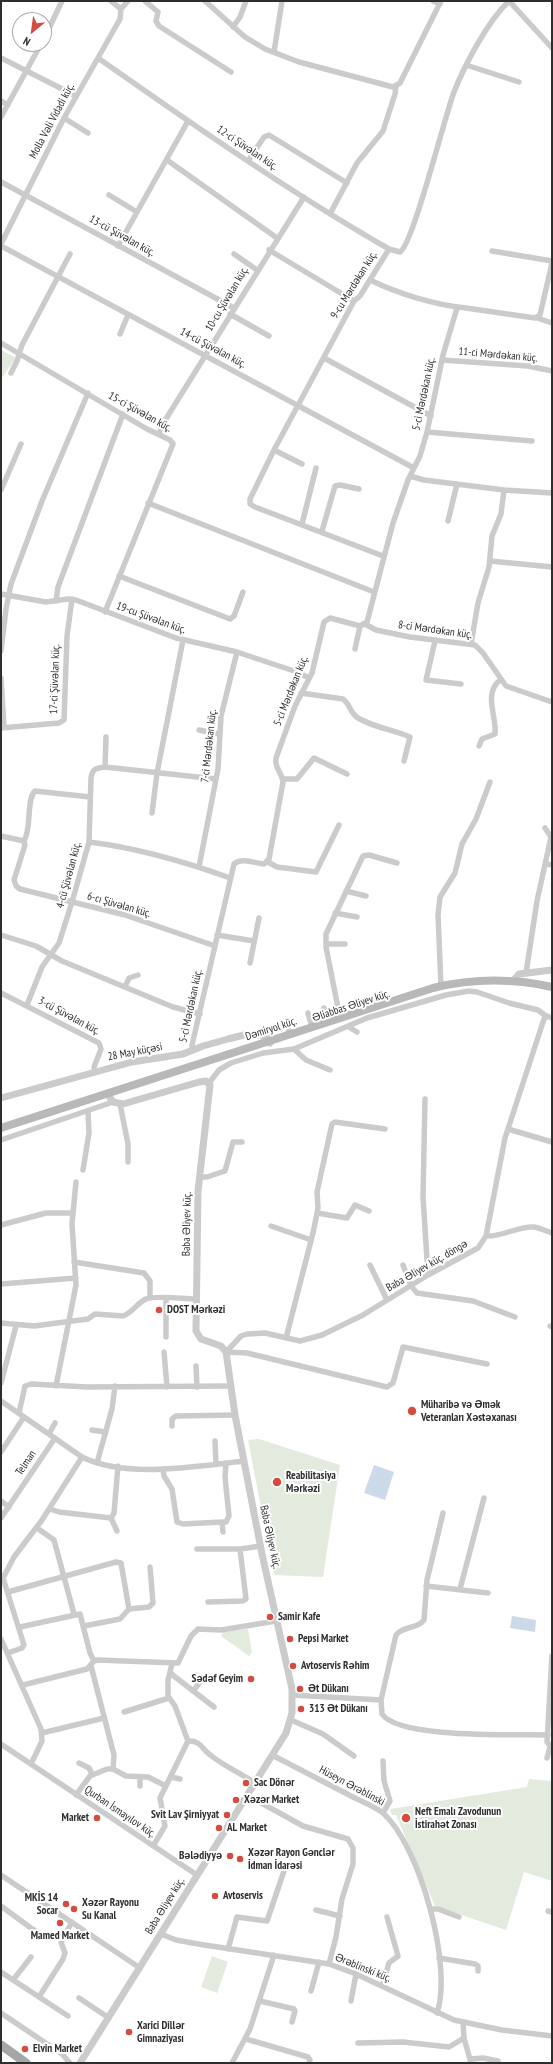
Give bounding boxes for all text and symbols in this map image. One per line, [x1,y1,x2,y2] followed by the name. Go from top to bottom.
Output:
[12,12,52,52] north arrow
[21,34,33,49] text: N
[27,81,77,161] street label: Molla Vəli Vidadi küç.
[214,123,280,173] street label: 12-ci Şüvəlan küç.
[87,213,157,259] street label: 13-cü Şüvəlan küç.
[328,249,380,321] street label: 9-cu Mərdəkan küç.
[203,264,251,334] street label: 10-cu Şüvəlan küç.
[178,325,248,371] street label: 14-cü Şüvəlan küç.
[458,345,538,365] street label: 11-ci Mərdəkan küç.
[410,356,438,432] street label: 5-ci Mərdəkan küç.
[106,389,174,435] street label: 15-ci Şüvəlan küç.
[114,599,188,637] street label: 19-cu Şüvəlan küç.
[397,618,473,642] street label: 8-ci Mərdəkan küç.
[47,644,63,714] street label: 17-ci Şüvəlan küç.
[271,654,311,728] street label: 5-ci Mərdəkan küç.
[199,709,219,783] street label: 7-ci Mərdəkan küç.
[54,840,84,910] street label: 4-cü Şüvəlan küç.
[86,890,152,920] street label: 6-cı Şüvəlan küç.
[177,968,205,1044] street label: 5-ci Mərdəkan küç.
[311,987,391,1025] street label: Əliabbas Əliyev küç.
[36,994,102,1038] street label: 3-cü Şüvəlan küç.
[244,1015,298,1043] street label: Dəmiryol küç.
[107,1040,163,1064] street label: 28 May küçəsi
[180,1192,194,1256] street label: Baba Əliyev küç.
[384,1237,470,1295] street label: Baba Əliyev küç. döngə
[167,1303,225,1317] place label: DOST Mərkəzi
[154,1305,164,1315] marker: DOST Mərkəzi
[421,1398,517,1424] place label: Müharibə və Əmək Veteranları Xəstəxanası
[406,1405,418,1417] marker: Müharibə və Əmək Veteranları Xəstəxanası
[13,1448,39,1478] street label: Telman
[286,1469,336,1495] place label: Reabilitasiya Mərkəzi
[271,1476,283,1488] marker: Reabilitasiya Mərkəzi
[257,1504,283,1570] street label: Baba Əliyev küç.
[278,1610,320,1624] place label: Samir Kafe
[265,1612,275,1622] marker: Samir Kafe
[298,1632,349,1646] place label: Pepsi Market
[285,1634,295,1644] marker: Pepsi Market
[301,1659,369,1673] place label: Avtoservis Rəhim
[288,1661,298,1671] marker: Avtoservis Rəhim
[192,1672,243,1686] place label: Sədəf Geyim
[246,1674,256,1684] marker: Sədəf Geyim
[308,1682,349,1696] place label: Ət Dükanı
[295,1684,305,1694] marker: Ət Dükanı
[309,1702,368,1716] place label: 313 Ət Dükanı
[296,1704,306,1714] marker: 313 Ət Dükanı
[317,1763,387,1809] street label: Hüseyn Ərəblinski
[254,1776,295,1790] place label: Sac Dönər
[241,1778,251,1788] marker: Sac Dönər
[82,1783,158,1841] street label: Qurban İsmayılov küç.
[244,1793,299,1807] place label: Xəzər Market
[231,1795,241,1805] marker: Xəzər Market
[415,1805,501,1831] place label: Neft Emalı Zavodunun İstirahət Zonası
[151,1808,219,1822] place label: Svit Lav Şirniyyat
[222,1810,232,1820] marker: Svit Lav Şirniyyat
[62,1811,89,1825] place label: Market
[400,1812,412,1824] marker: Neft Emalı Zavodunun İstirahət Zonası
[92,1813,102,1823] marker: Market
[227,1821,267,1835] place label: AL Market
[214,1823,224,1833] marker: AL Market
[248,1846,335,1872] place label: Xəzər Rayon Gənclər İdman İdarəsi
[179,1849,222,1863] place label: Bələdiyyə
[225,1851,235,1861] marker: Bələdiyyə
[235,1854,245,1864] marker: Xəzər Rayon Gənclər İdman İdarəsi
[142,1875,188,1937] street label: Baba Əliyev küç.
[223,1889,263,1903] place label: Avtoservis
[25,1891,58,1917] place label: MKİS 14 Socar
[210,1891,220,1901] marker: Avtoservis
[82,1896,139,1922] place label: Xəzər Rayonu Su Kanal
[61,1899,71,1909] marker: MKİS 14 Socar
[69,1904,79,1914] marker: Xəzər Rayonu Su Kanal
[55,1918,65,1928] marker: Mamed Market
[31,1929,89,1943] place label: Mamed Market
[333,1951,393,1985] street label: Ərəblinski küç.
[137,2019,185,2045] place label: Xarici Dillər Gimnaziyası
[124,2027,134,2037] marker: Xarici Dillər Gimnaziyası
[33,2042,82,2056] place label: Elvin Market
[20,2044,30,2054] marker: Elvin Market

